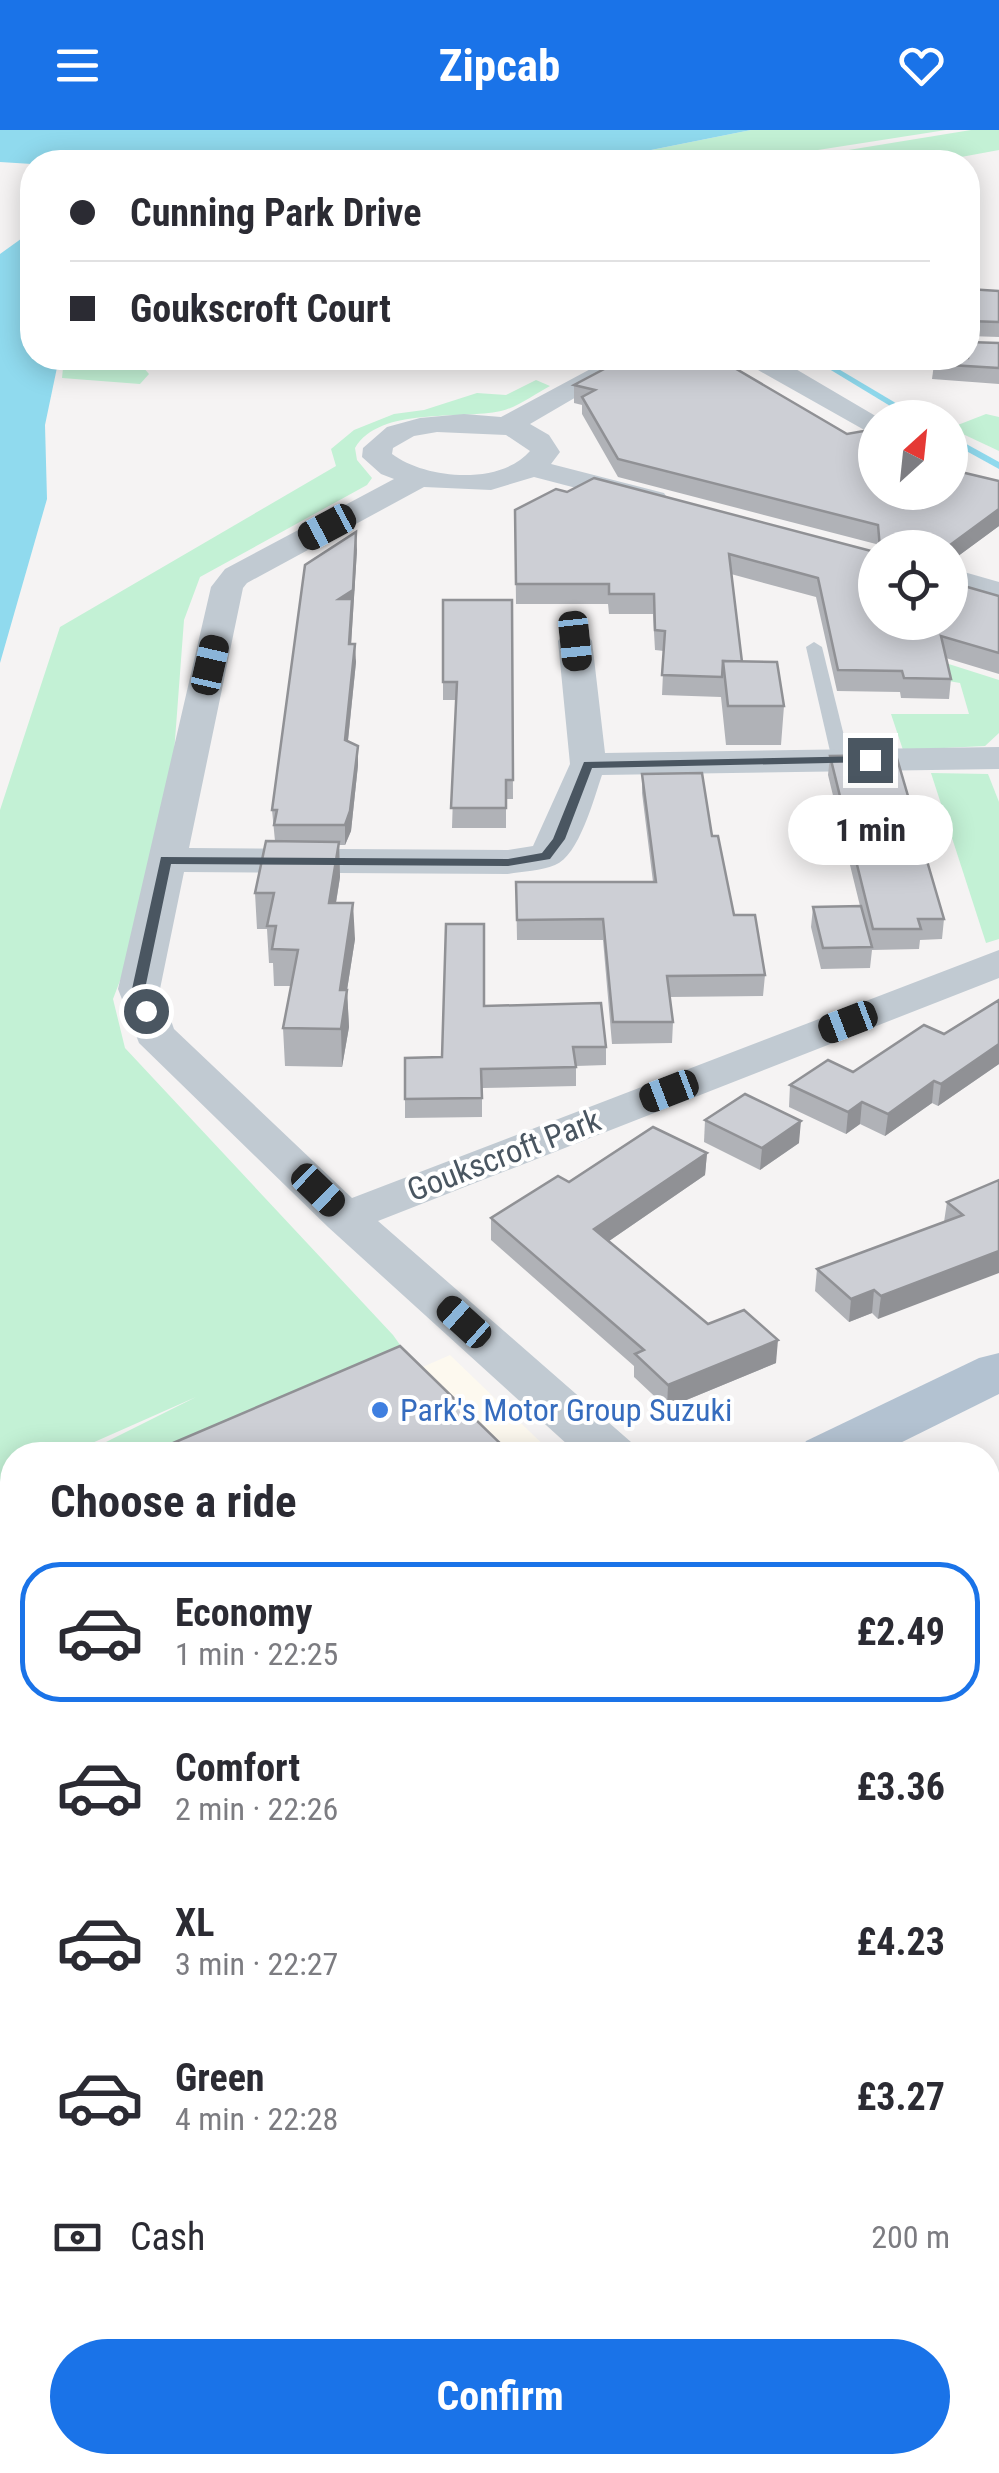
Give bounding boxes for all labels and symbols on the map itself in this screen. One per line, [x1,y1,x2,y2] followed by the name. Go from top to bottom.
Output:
[858,400,968,510] north arrow
[293,500,361,554] car
[557,610,593,672] car
[189,632,231,698] car
[848,738,893,783] route end
[788,795,952,865] callout: 1 min
[124,989,169,1034] route start
[815,997,881,1047] car
[636,1066,702,1116] car
[402,1101,606,1209] street label: Goukscroft Park
[286,1158,350,1222] car
[432,1291,496,1353] car
[400,1391,732,1429] place label: Park's Motor Group Suzuki
[369,1399,391,1421] marker: Park's Motor Group Suzuki

